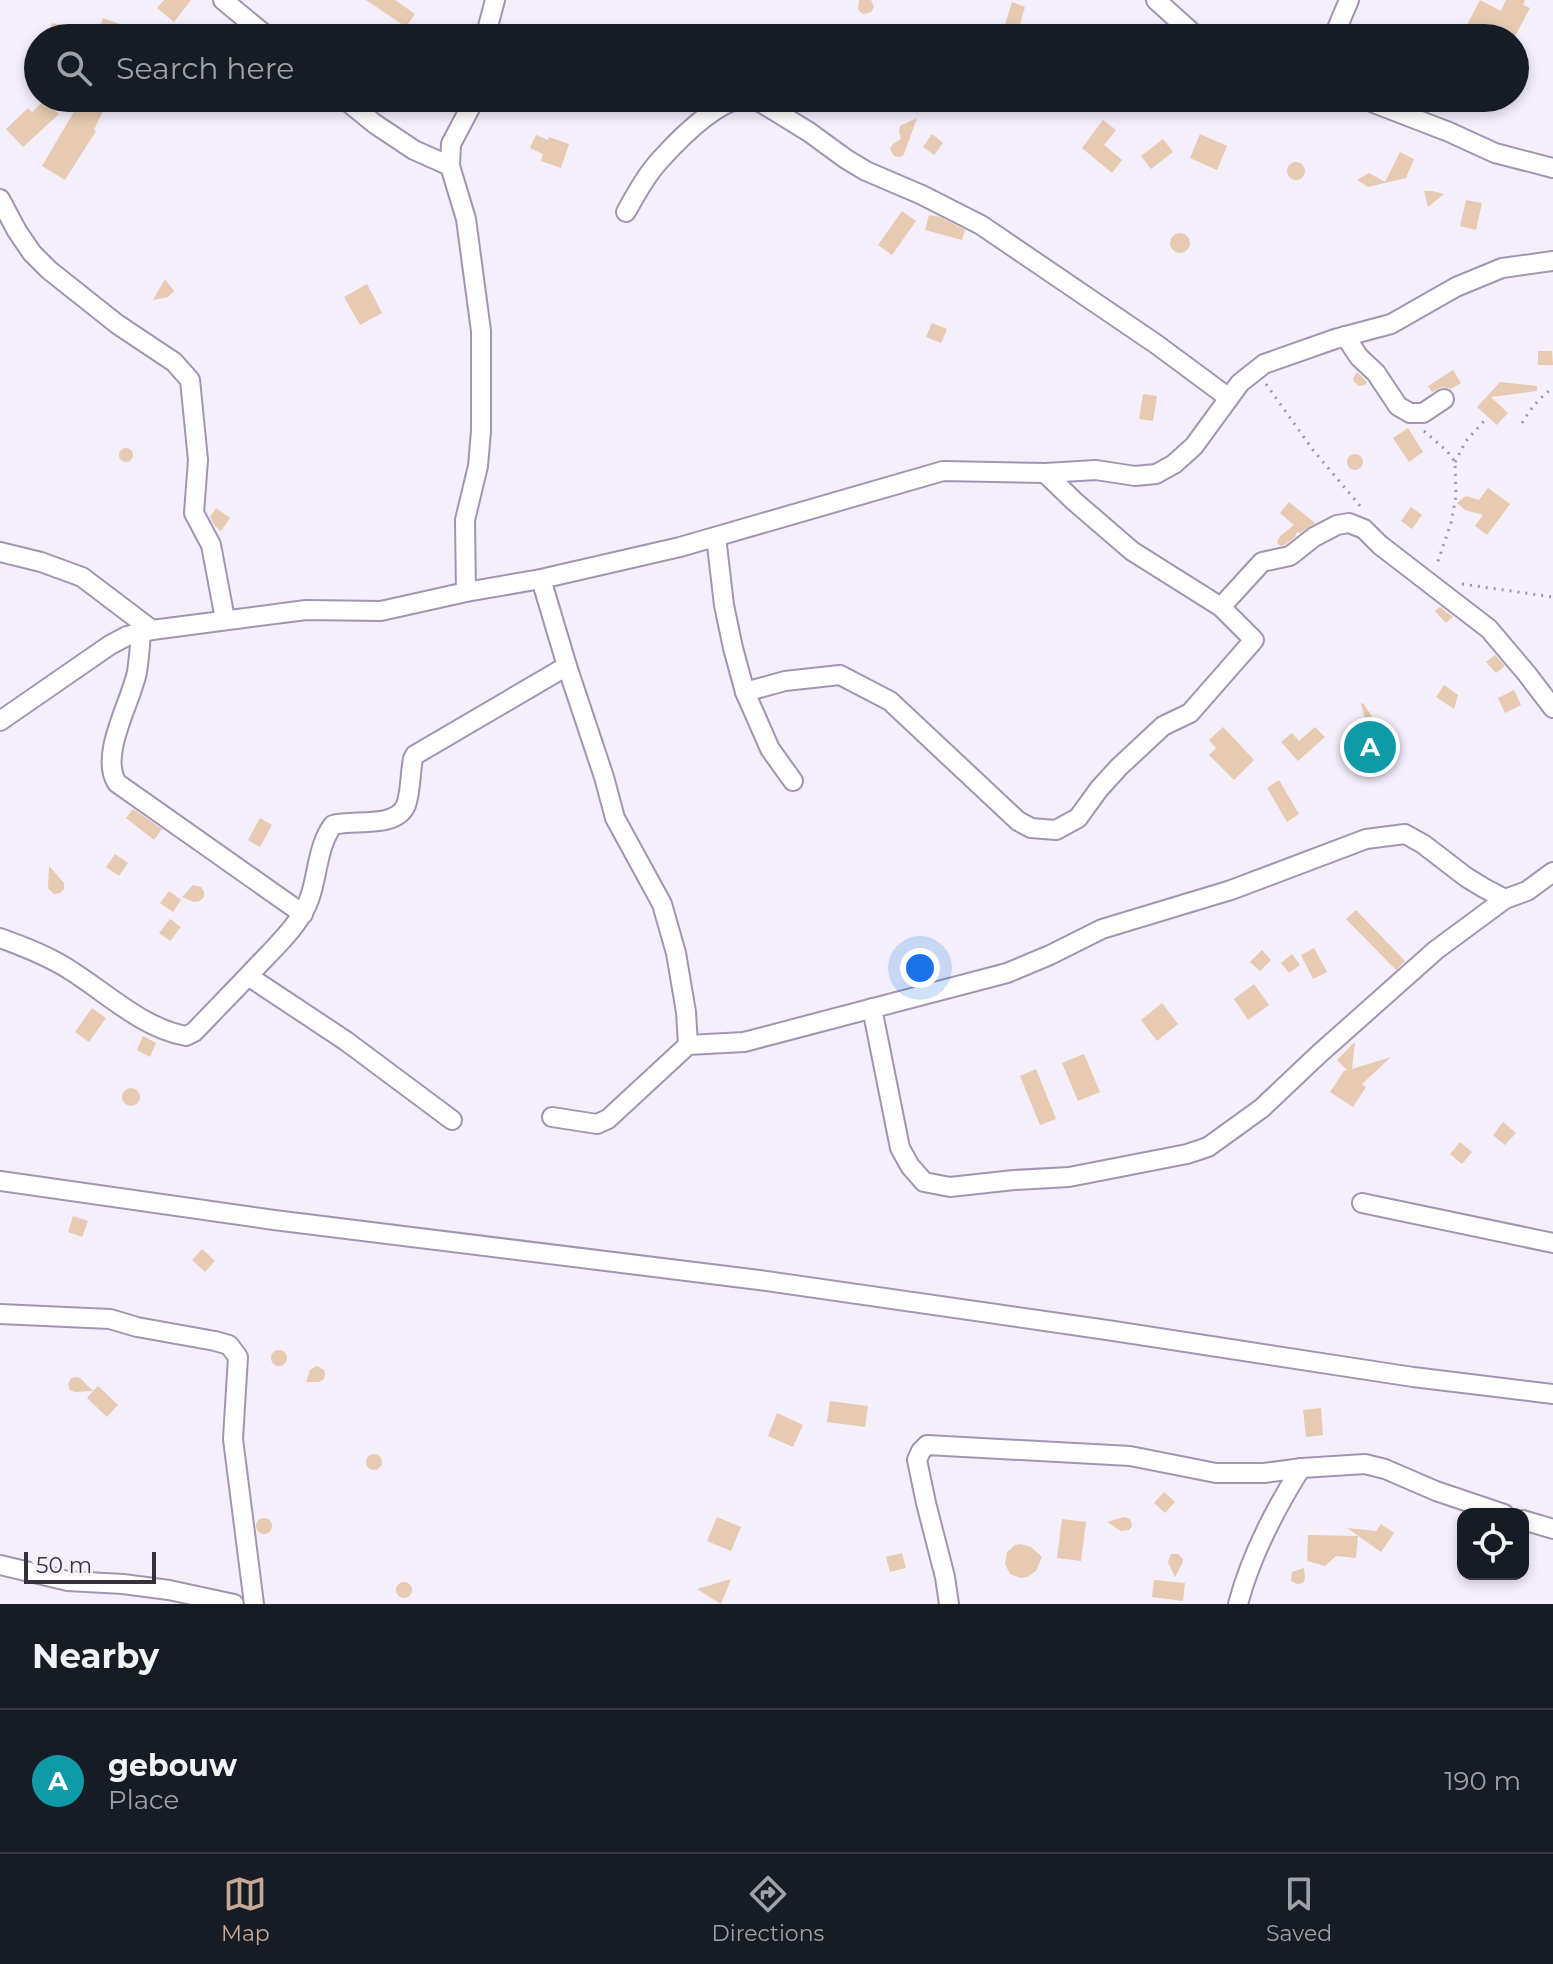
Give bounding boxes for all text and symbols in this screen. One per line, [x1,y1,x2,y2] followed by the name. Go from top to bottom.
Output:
[24,24,1529,112] search box
[52,46,96,90] icon: search
[116,50,294,87] text: Search here
[1344,717,1396,777] pin: A
[900,948,940,988] your location
[1457,1508,1529,1580] map controls
[1457,1508,1529,1580] button: locate
[24,1548,156,1584] scale bar
[36,1552,92,1579] text: 50 m
[32,1635,159,1677] text: Nearby
[108,1747,237,1784] text: gebouw
[48,1765,68,1797] text: A
[1444,1765,1521,1797] text: 190 m
[108,1784,179,1816] text: Place
[221,1872,270,1947] tab: Map
[712,1872,824,1947] tab: Directions
[1266,1872,1332,1947] tab: Saved

